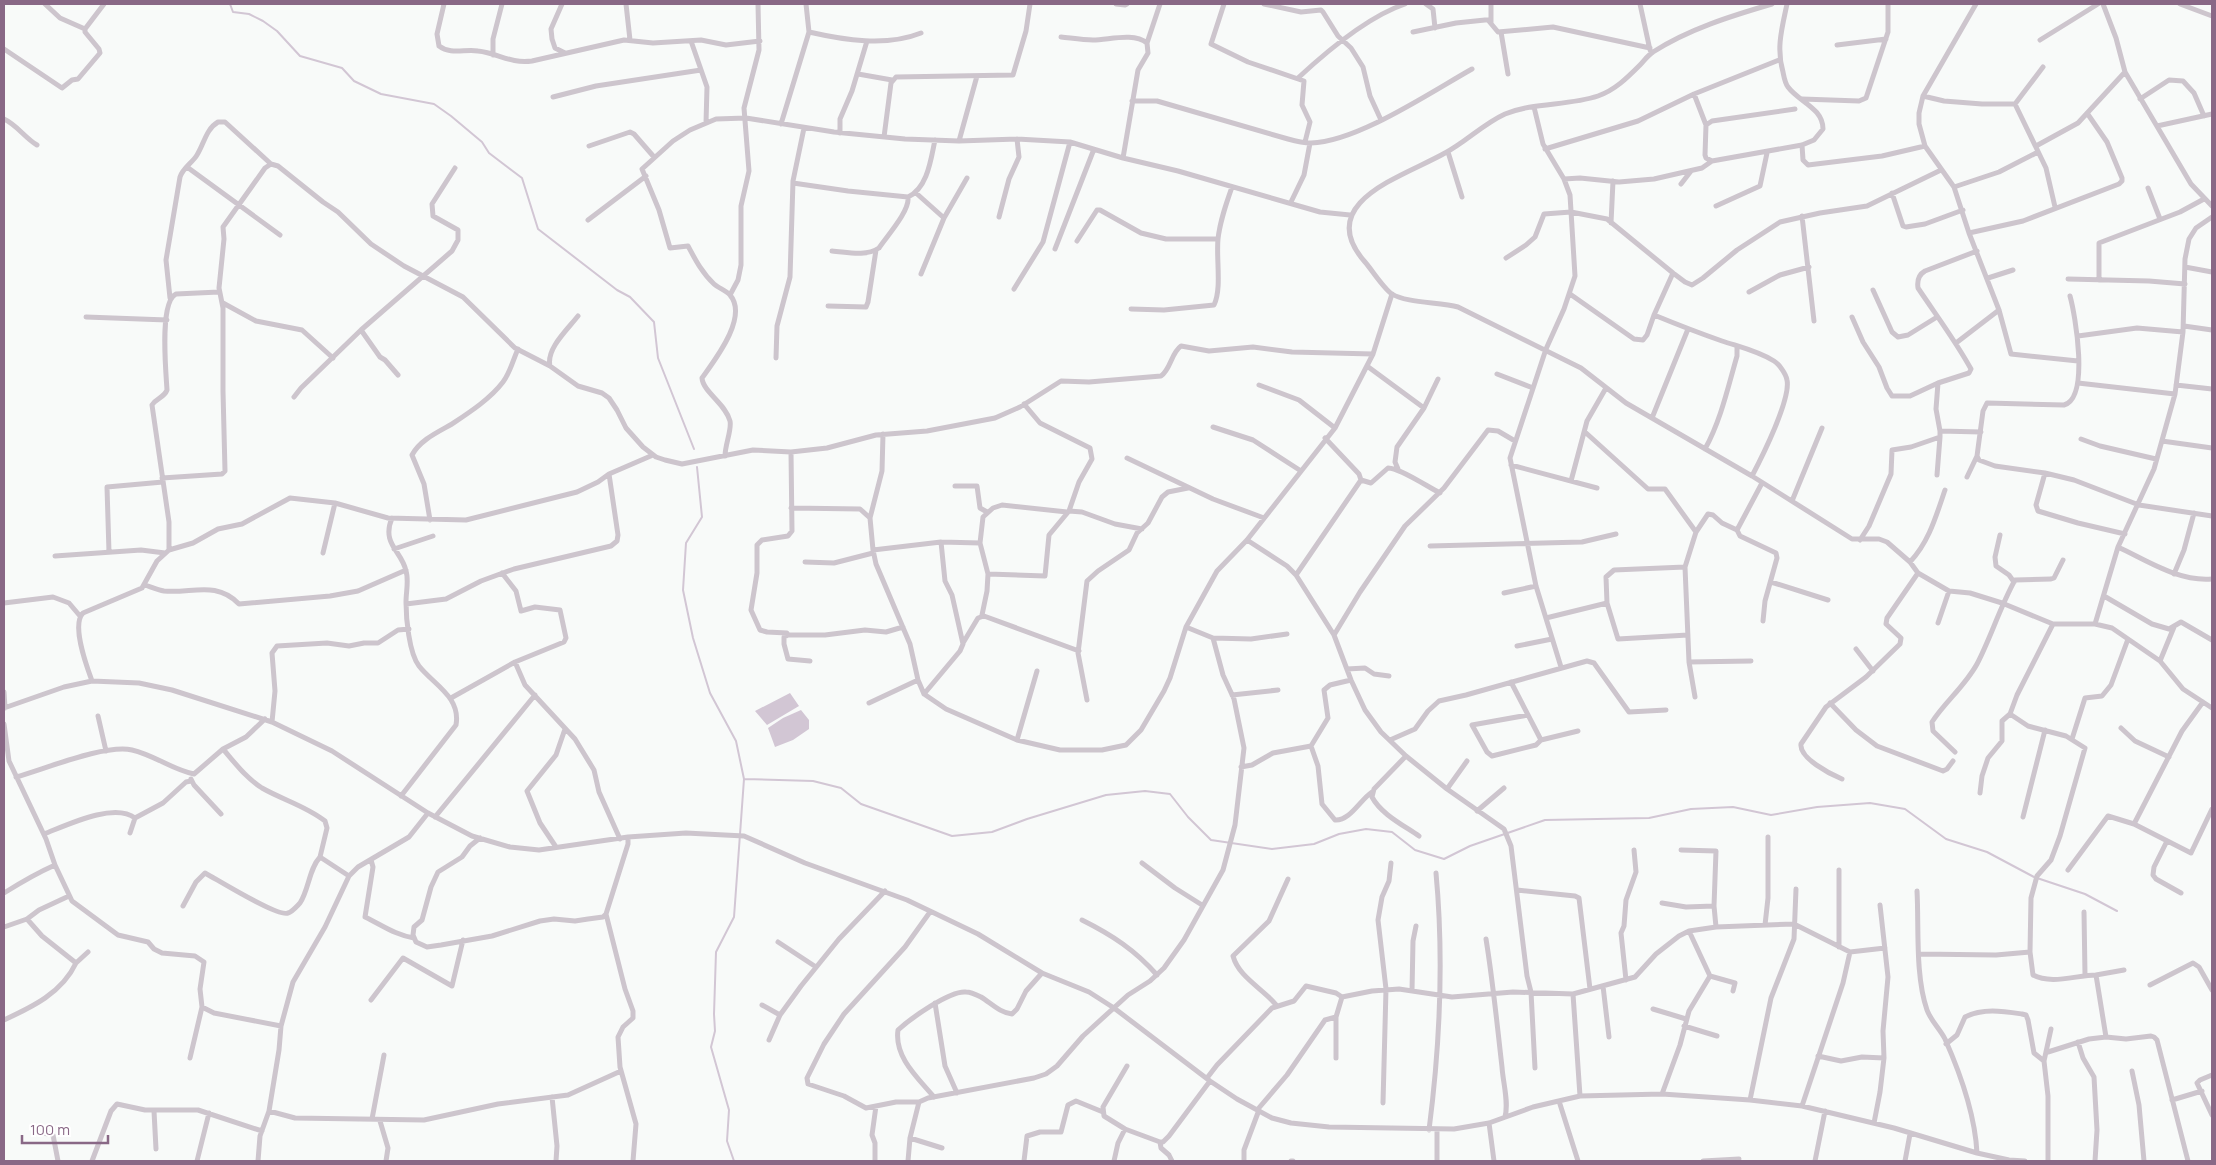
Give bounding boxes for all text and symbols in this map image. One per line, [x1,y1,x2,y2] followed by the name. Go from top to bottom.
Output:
[22,1112,109,1144] scale bar
[30,1119,70,1140] text: 100 m

